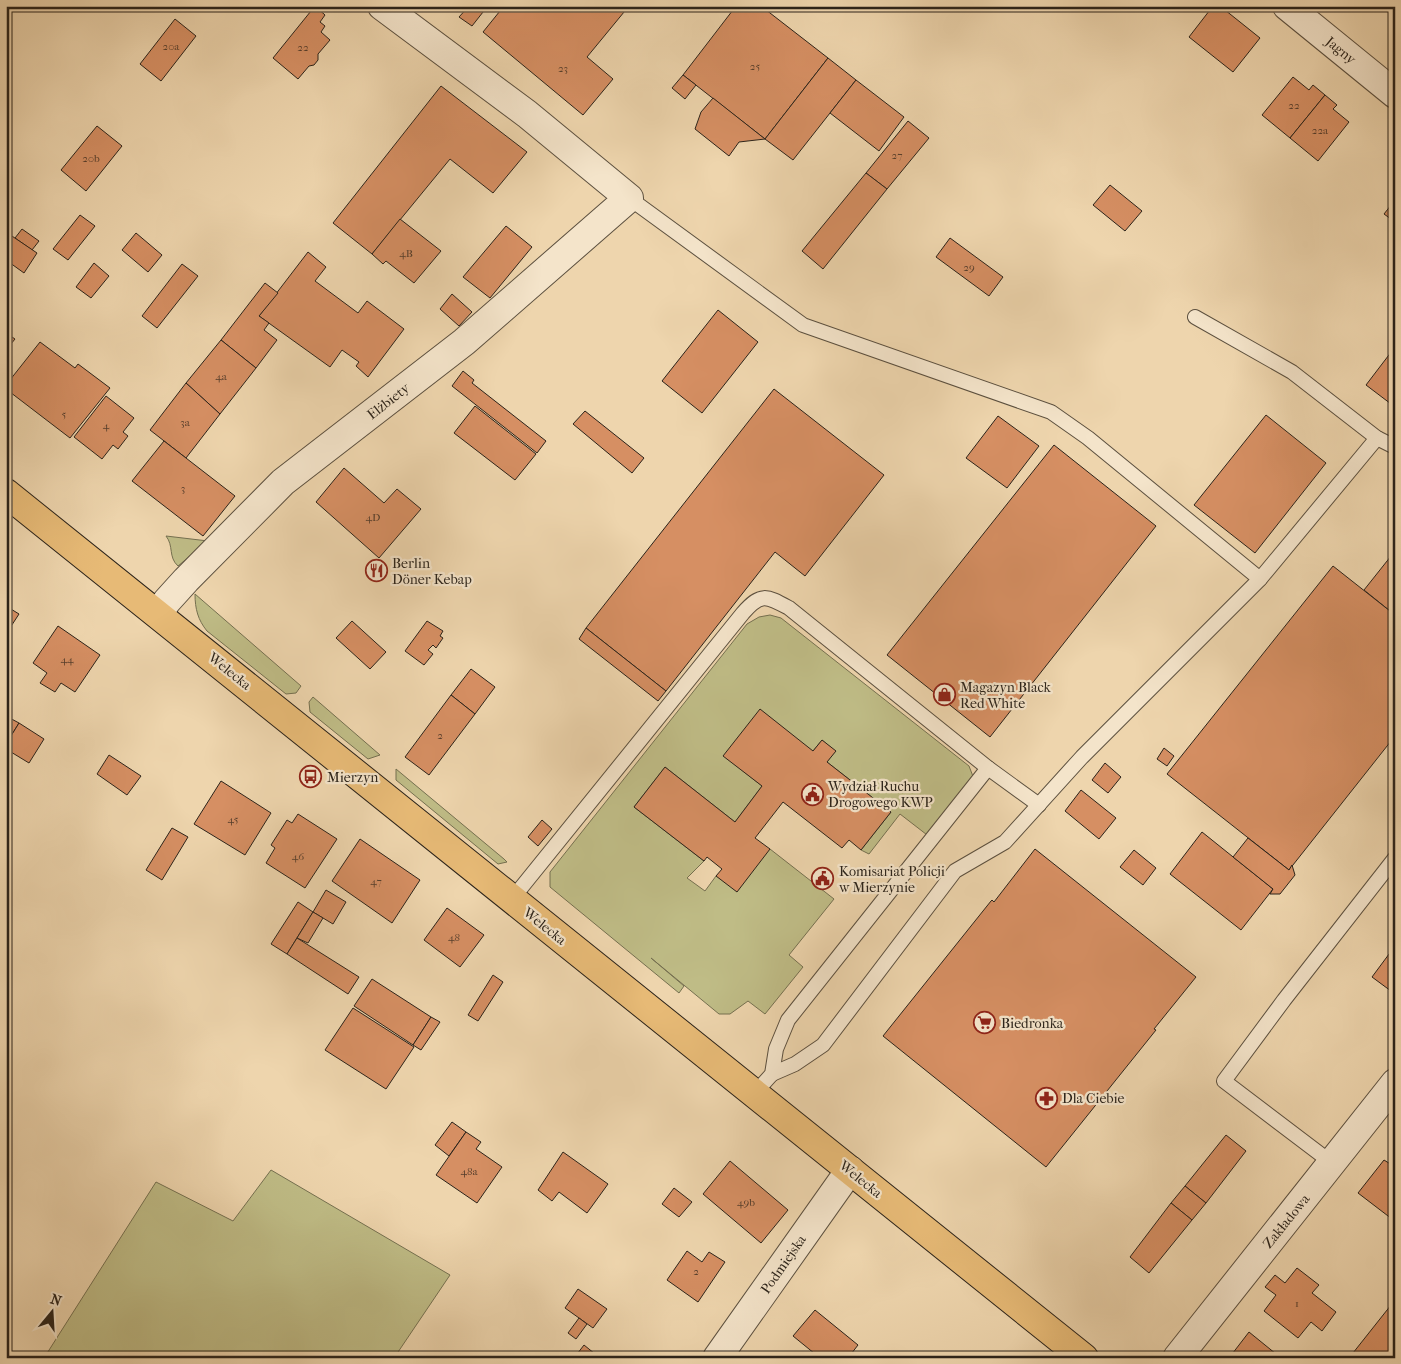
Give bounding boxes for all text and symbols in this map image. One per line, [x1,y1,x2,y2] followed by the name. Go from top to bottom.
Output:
[1321,32,1360,68] street label: Jagny
[163,40,180,53] house number: 20a
[297,41,309,54] house number: 22
[750,60,760,73] house number: 25
[558,62,568,75] house number: 23
[1288,99,1300,112] house number: 22
[1312,124,1329,137] house number: 22a
[892,149,902,162] house number: 27
[82,152,100,165] house number: 20b
[399,247,413,260] house number: 4B
[963,261,975,274] house number: 29
[215,370,228,383] house number: 4a
[364,379,413,423] street label: Elżbiety
[62,408,67,421] house number: 5
[180,416,191,429] house number: 3a
[103,419,110,432] house number: 4
[181,482,185,495] house number: 3
[366,511,380,524] house number: 4D
[392,555,472,588] place label: Berlin Döner Kebap
[364,559,388,583] restaurant icon: Berlin Döner Kebap
[204,648,255,694] street label: Welecka
[60,653,74,666] house number: 44
[960,679,1052,712] place label: Magazyn Black Red White
[932,683,956,707] shop icon: Magazyn Black Red White
[437,729,443,742] house number: 2
[299,765,323,789] bus stop icon: Mierzyn
[327,769,378,786] place label: Mierzyn
[827,778,933,811] place label: Wydział Ruchu Drogowego KWP
[800,782,824,806] public building icon: Wydział Ruchu Drogowego KWP
[228,813,239,826] house number: 45
[292,850,304,863] house number: 46
[838,863,945,896] place label: Komisariat Policji w Mierzynie
[811,867,835,891] public building icon: Komisariat Policji w Mierzynie
[370,875,382,888] house number: 47
[519,903,570,949] street label: Welecka
[448,931,460,944] house number: 48
[973,1011,997,1035] supermarket icon: Biedronka
[1001,1015,1064,1032] place label: Biedronka
[1034,1086,1058,1110] pharmacy icon: Dla Ciebie
[1062,1090,1125,1107] place label: Dla Ciebie
[835,1156,886,1202] street label: Welecka
[460,1165,478,1178] house number: 48a
[1259,1190,1314,1252] street label: Zakładowa
[737,1196,755,1209] house number: 49b
[757,1231,810,1297] street label: Podmiejska
[693,1265,699,1278] house number: 2
[28,1286,78,1336] north arrow
[48,1290,64,1310] text: N
[1295,1297,1299,1310] house number: 1

